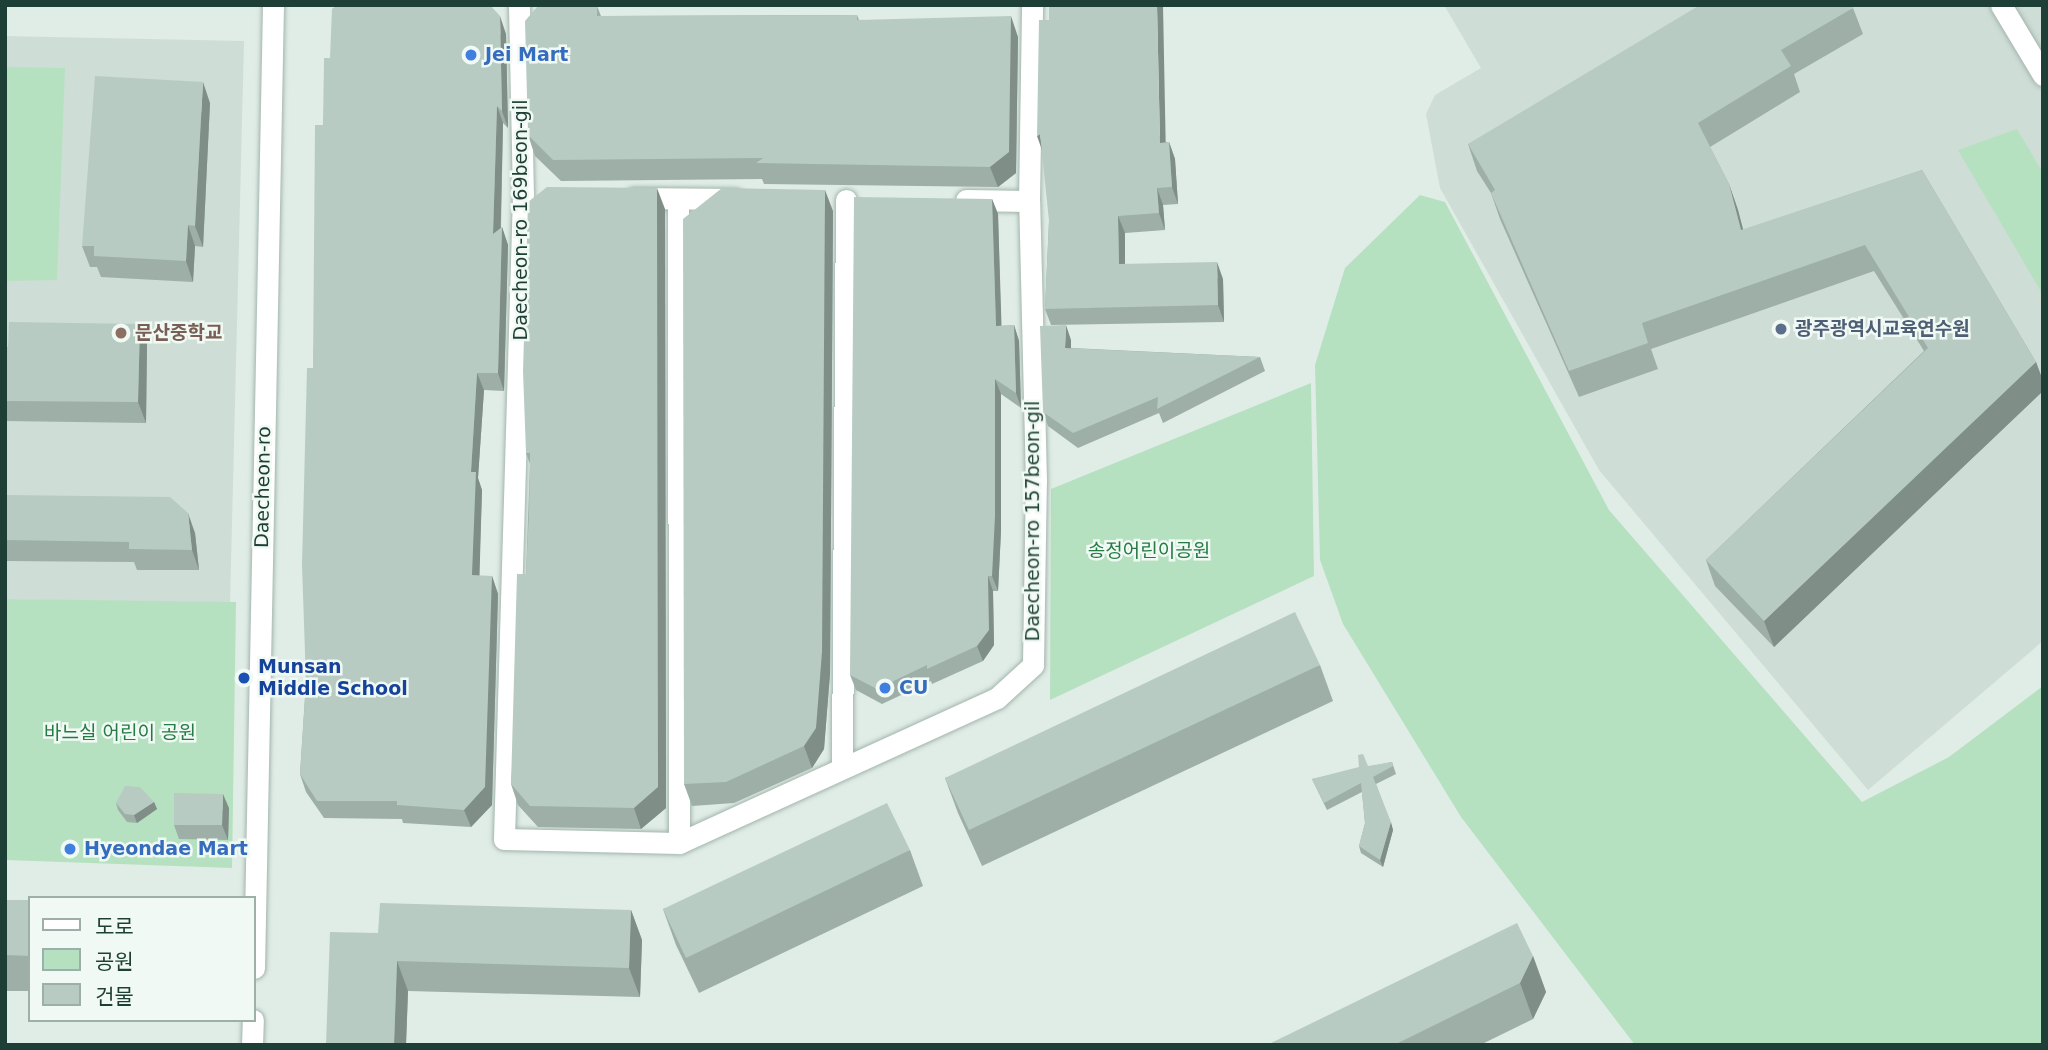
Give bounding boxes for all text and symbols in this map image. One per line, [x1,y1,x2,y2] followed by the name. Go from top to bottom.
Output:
[485,44,568,66] place label: Jei Mart
[463,47,479,63] marker: Jei Mart
[510,100,532,340] street label: Daecheon-ro 169beon-gil
[1795,318,1970,340] place label: 광주광역시교육연수원
[1773,321,1789,337] marker: 광주광역시교육연수원
[135,322,222,344] place label: 문산중학교
[113,325,129,341] marker: 문산중학교
[1022,401,1044,641] street label: Daecheon-ro 157beon-gil
[251,426,275,548] street label: Daecheon-ro
[1088,540,1210,562] park label: 송정어린이공원
[258,656,408,700] place label: Munsan Middle School
[236,670,252,686] marker: Munsan Middle School
[899,677,928,699] place label: CU
[877,680,893,696] marker: CU
[44,722,196,744] park label: 바느실 어린이 공원
[84,838,248,860] place label: Hyeondae Mart
[62,841,78,857] marker: Hyeondae Mart
[28,896,256,1022] legend
[95,915,134,939] text: 도로
[95,950,134,974] text: 공원
[95,985,134,1009] text: 건물

